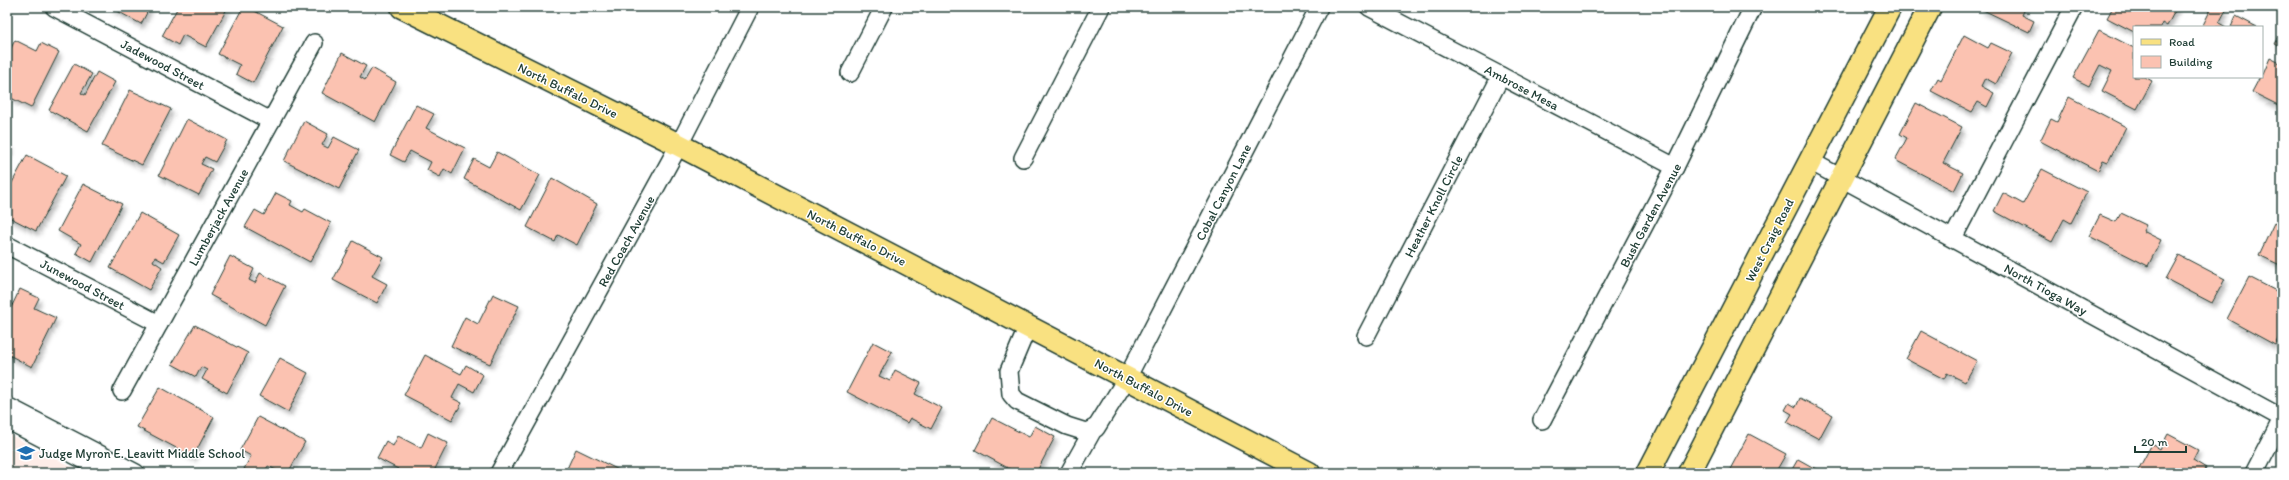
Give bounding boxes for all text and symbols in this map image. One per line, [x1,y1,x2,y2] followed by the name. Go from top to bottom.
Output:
[2133,26,2263,78] legend
[2169,35,2195,49] text: Road
[118,36,207,93] street label: Jadewood Street
[2169,55,2213,69] text: Building
[515,60,620,121] street label: North Buffalo Drive
[1482,62,1562,113] street label: Ambrose Mesa
[1193,141,1254,243] street label: Cobal Canyon Lane
[1401,153,1466,260] street label: Heather Knoll Circle
[1617,160,1684,270] street label: Bush Garden Avenue
[185,166,251,268] street label: Lumberjack Avenue
[595,193,658,290] street label: Red Coach Avenue
[1742,196,1797,284] street label: West Craig Road
[805,206,909,269] street label: North Buffalo Drive
[38,256,128,313] street label: Junewood Street
[2002,260,2090,318] street label: North Tioga Way
[1092,355,1195,420] street label: North Buffalo Drive
[2135,428,2186,454] scale bar
[2141,435,2168,449] text: 20 m
[16,443,36,463] school or university icon: Judge Myron E. Leavitt Middle School
[39,446,245,461] place label: Judge Myron E. Leavitt Middle School

